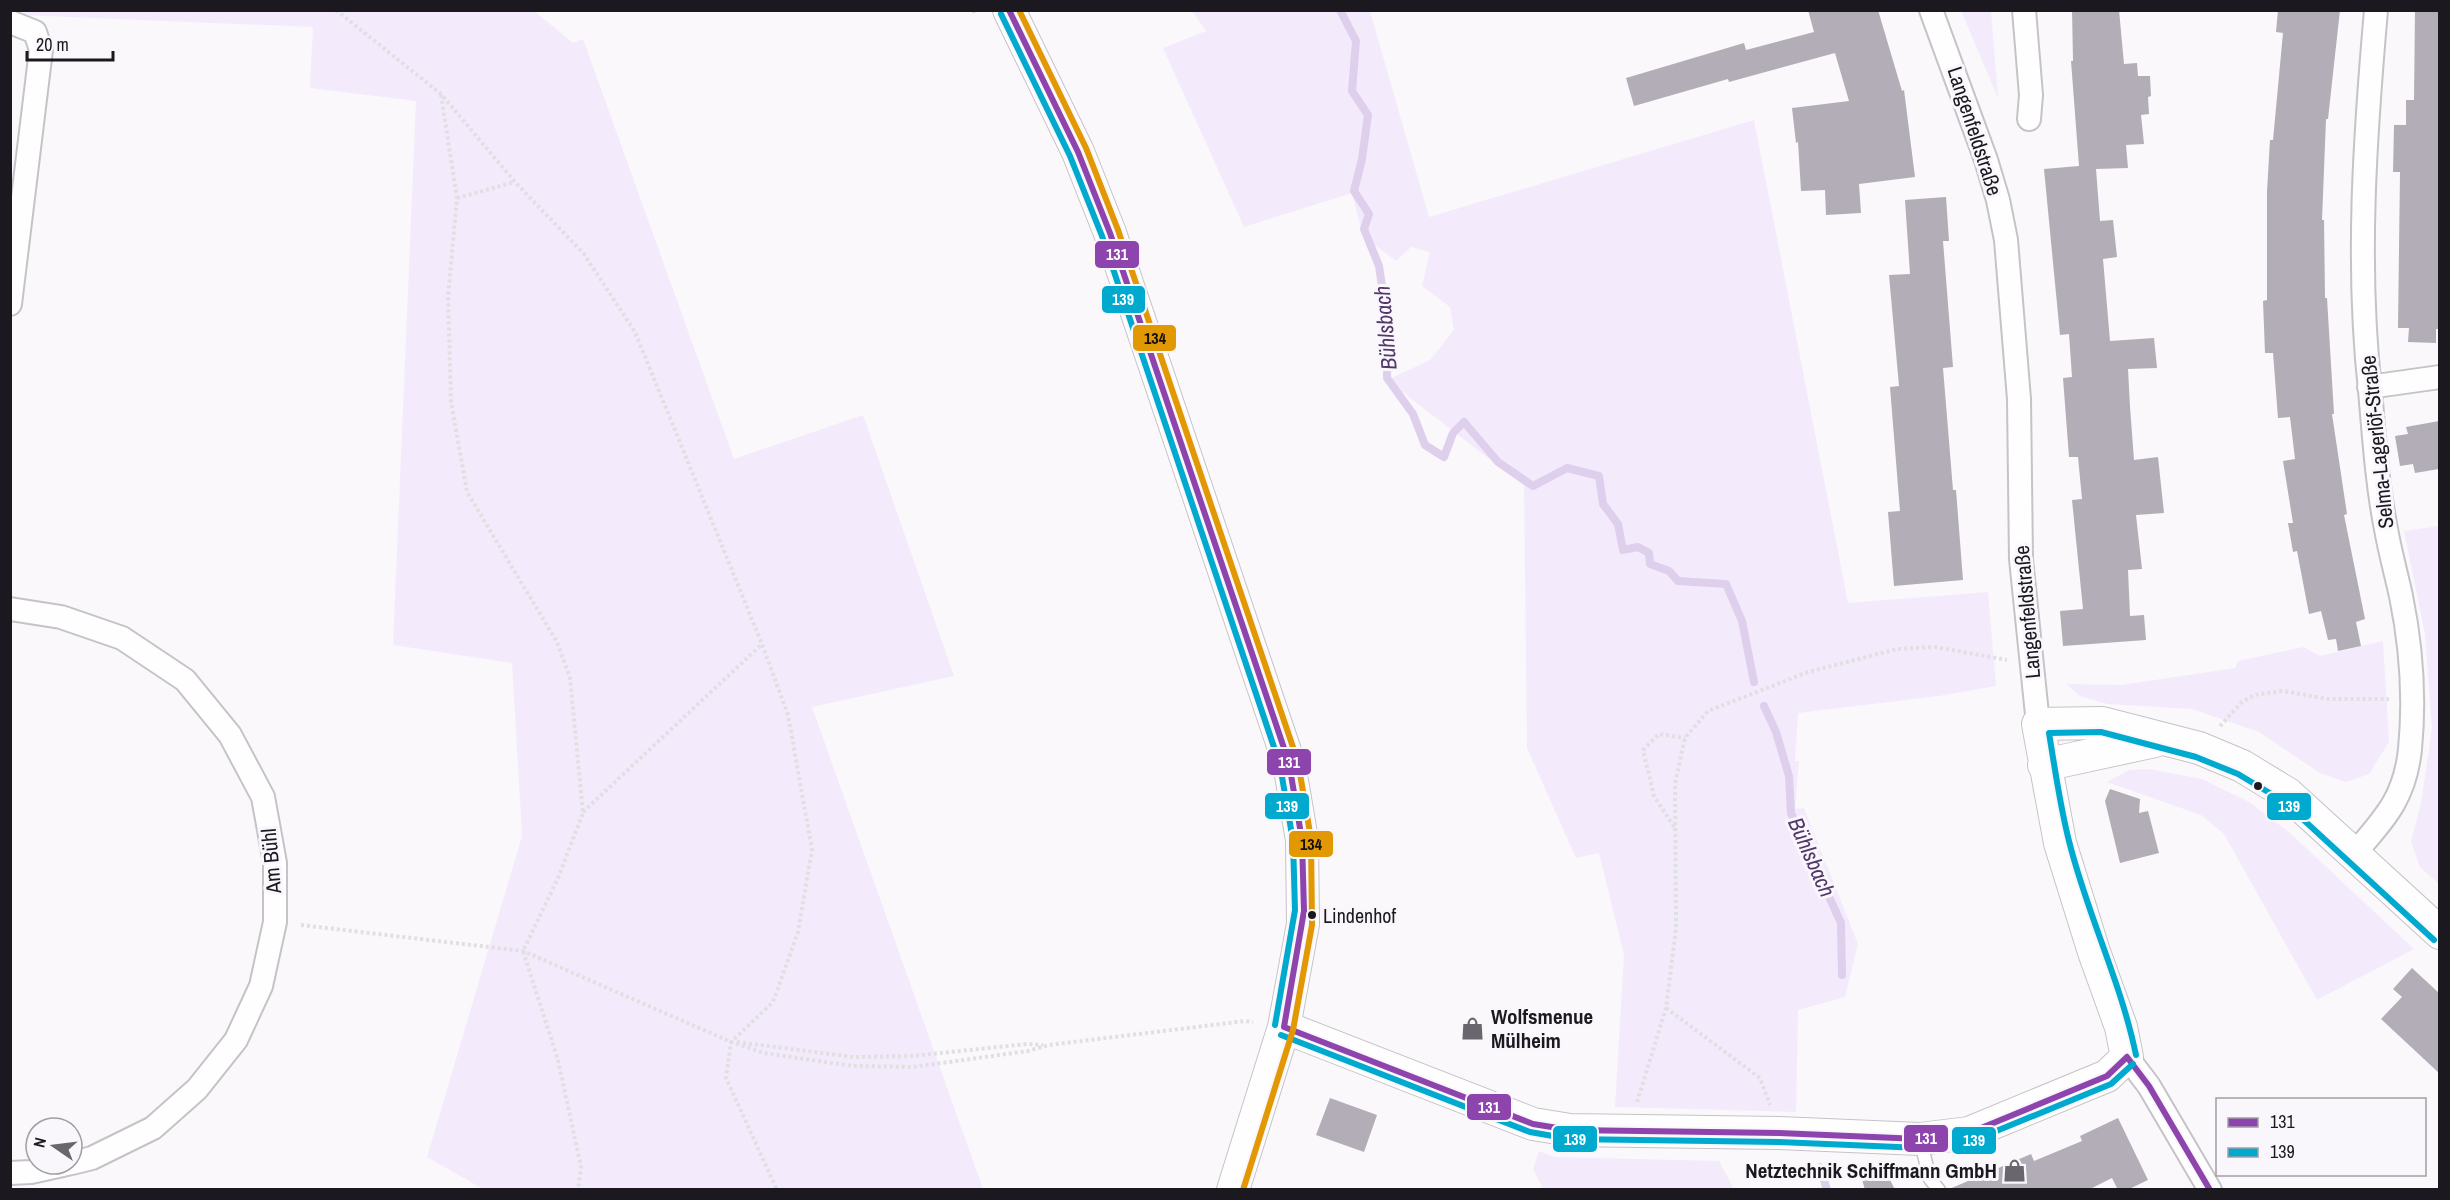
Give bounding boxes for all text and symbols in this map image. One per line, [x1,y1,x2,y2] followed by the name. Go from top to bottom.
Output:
[27,24,112,62] scale bar
[36,32,69,57] text: 20 m
[1941,63,2009,199] street label: Langenfeldstraße
[1094,240,1140,269] line badge: 131
[1106,243,1129,265] text: 131
[1101,285,1146,314] line badge: 139
[1366,285,1404,371] water label: Bühlsbach
[1112,288,1134,310] text: 139
[1132,324,1177,352] line badge: 134
[1144,327,1167,349] text: 134
[2353,354,2401,530] street label: Selma-Lagerlöf-Straße
[2007,544,2047,680] street label: Langenfeldstraße
[1266,748,1312,776] line badge: 131
[1278,751,1301,773] text: 131
[2252,780,2264,792] unlabelled marker
[1264,792,1310,820] line badge: 139
[2266,792,2312,821] line badge: 139
[1276,795,1298,817] text: 139
[2278,795,2300,817] text: 139
[1781,812,1843,902] water label: Bühlsbach
[254,827,288,896] street label: Am Bühl
[1288,830,1334,858] line badge: 134
[1300,833,1323,855] text: 134
[1323,902,1396,929] place label: Lindenhof
[1306,909,1318,921] marker: Lindenhof
[1491,1002,1593,1055] place label: Wolfsmenue Mülheim
[1460,1015,1486,1041] shop icon: Wolfsmenue Mülheim
[1466,1093,1512,1121] line badge: 131
[1478,1096,1501,1118] text: 131
[2216,1098,2426,1176] legend
[2270,1109,2295,1134] text: 131
[24,1116,84,1176] north arrow
[1903,1124,1949,1153] line badge: 131
[1552,1125,1598,1153] line badge: 139
[1951,1126,1997,1155] line badge: 139
[1915,1127,1938,1149] text: 131
[1564,1128,1586,1150] text: 139
[1963,1129,1985,1151] text: 139
[28,1135,51,1150] text: N
[2270,1139,2295,1164] text: 139
[1745,1156,1997,1185] place label: Netztechnik Schiffmann GmbH
[2002,1157,2028,1183] shop icon: Netztechnik Schiffmann GmbH

